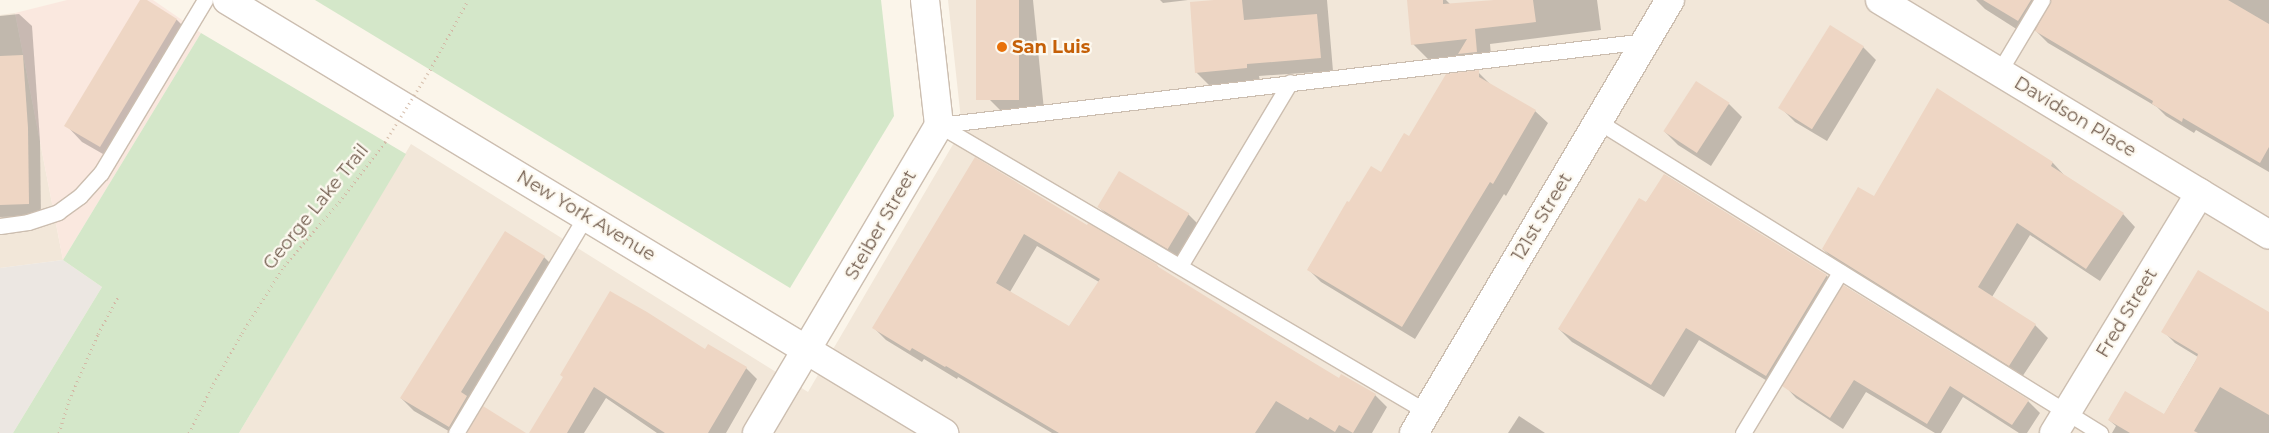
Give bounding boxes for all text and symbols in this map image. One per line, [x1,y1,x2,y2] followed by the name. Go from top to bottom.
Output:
[1012,36,1090,58] place label: San Luis
[996,41,1008,53] marker: San Luis
[2010,72,2140,162] street label: Davidson Place
[259,140,373,274] street label: George Lake Trail
[513,166,659,266] street label: New York Avenue
[841,166,921,284] street label: Steiber Street
[1507,169,1577,265] street label: 121st Street
[2092,264,2162,362] street label: Fred Street

